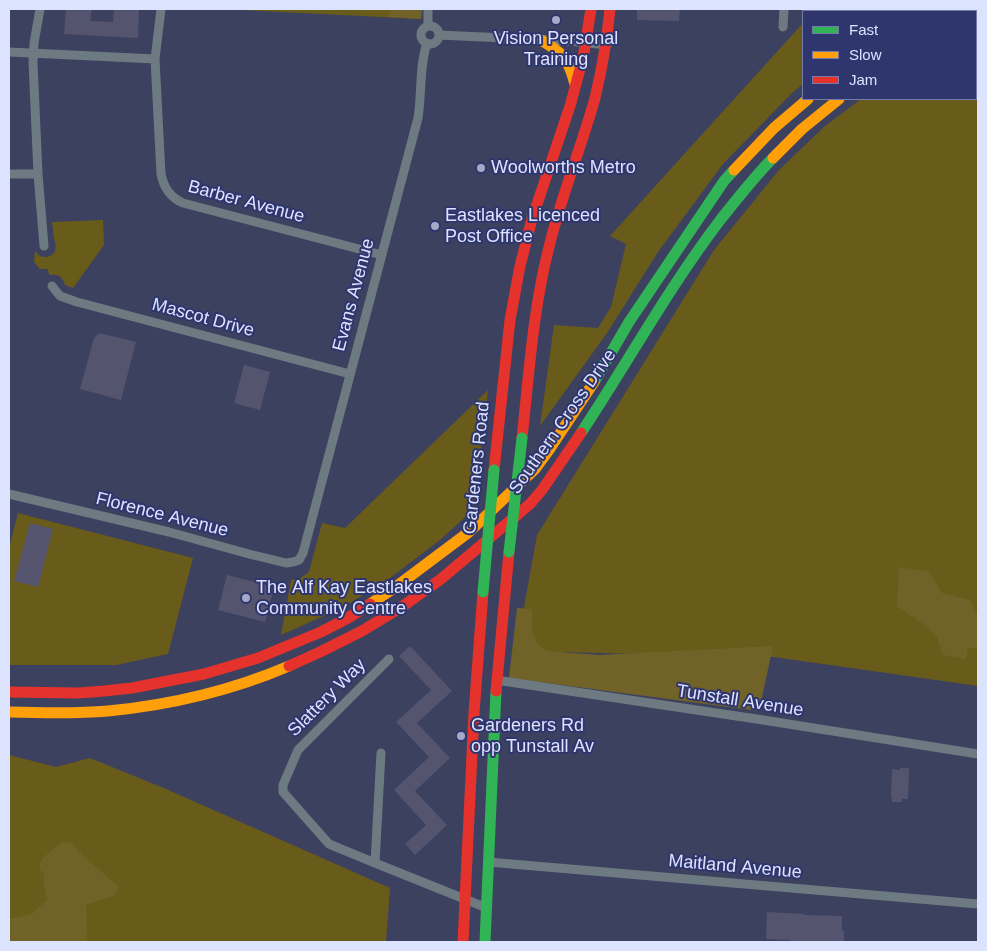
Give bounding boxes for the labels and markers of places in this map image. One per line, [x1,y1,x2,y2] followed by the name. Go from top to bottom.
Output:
[550,14,562,26] marker: Vision Personal Training
[494,28,618,70] place label: Vision Personal Training
[491,157,636,179] place label: Woolworths Metro
[475,162,487,174] marker: Woolworths Metro
[445,205,600,248] place label: Eastlakes Licenced Post Office
[429,220,441,232] marker: Eastlakes Licenced Post Office
[256,577,432,620] place label: The Alf Kay Eastlakes Community Centre
[240,592,252,604] marker: The Alf Kay Eastlakes Community Centre
[471,715,594,758] place label: Gardeners Rd opp Tunstall Av
[455,730,467,742] marker: Gardeners Rd opp Tunstall Av

